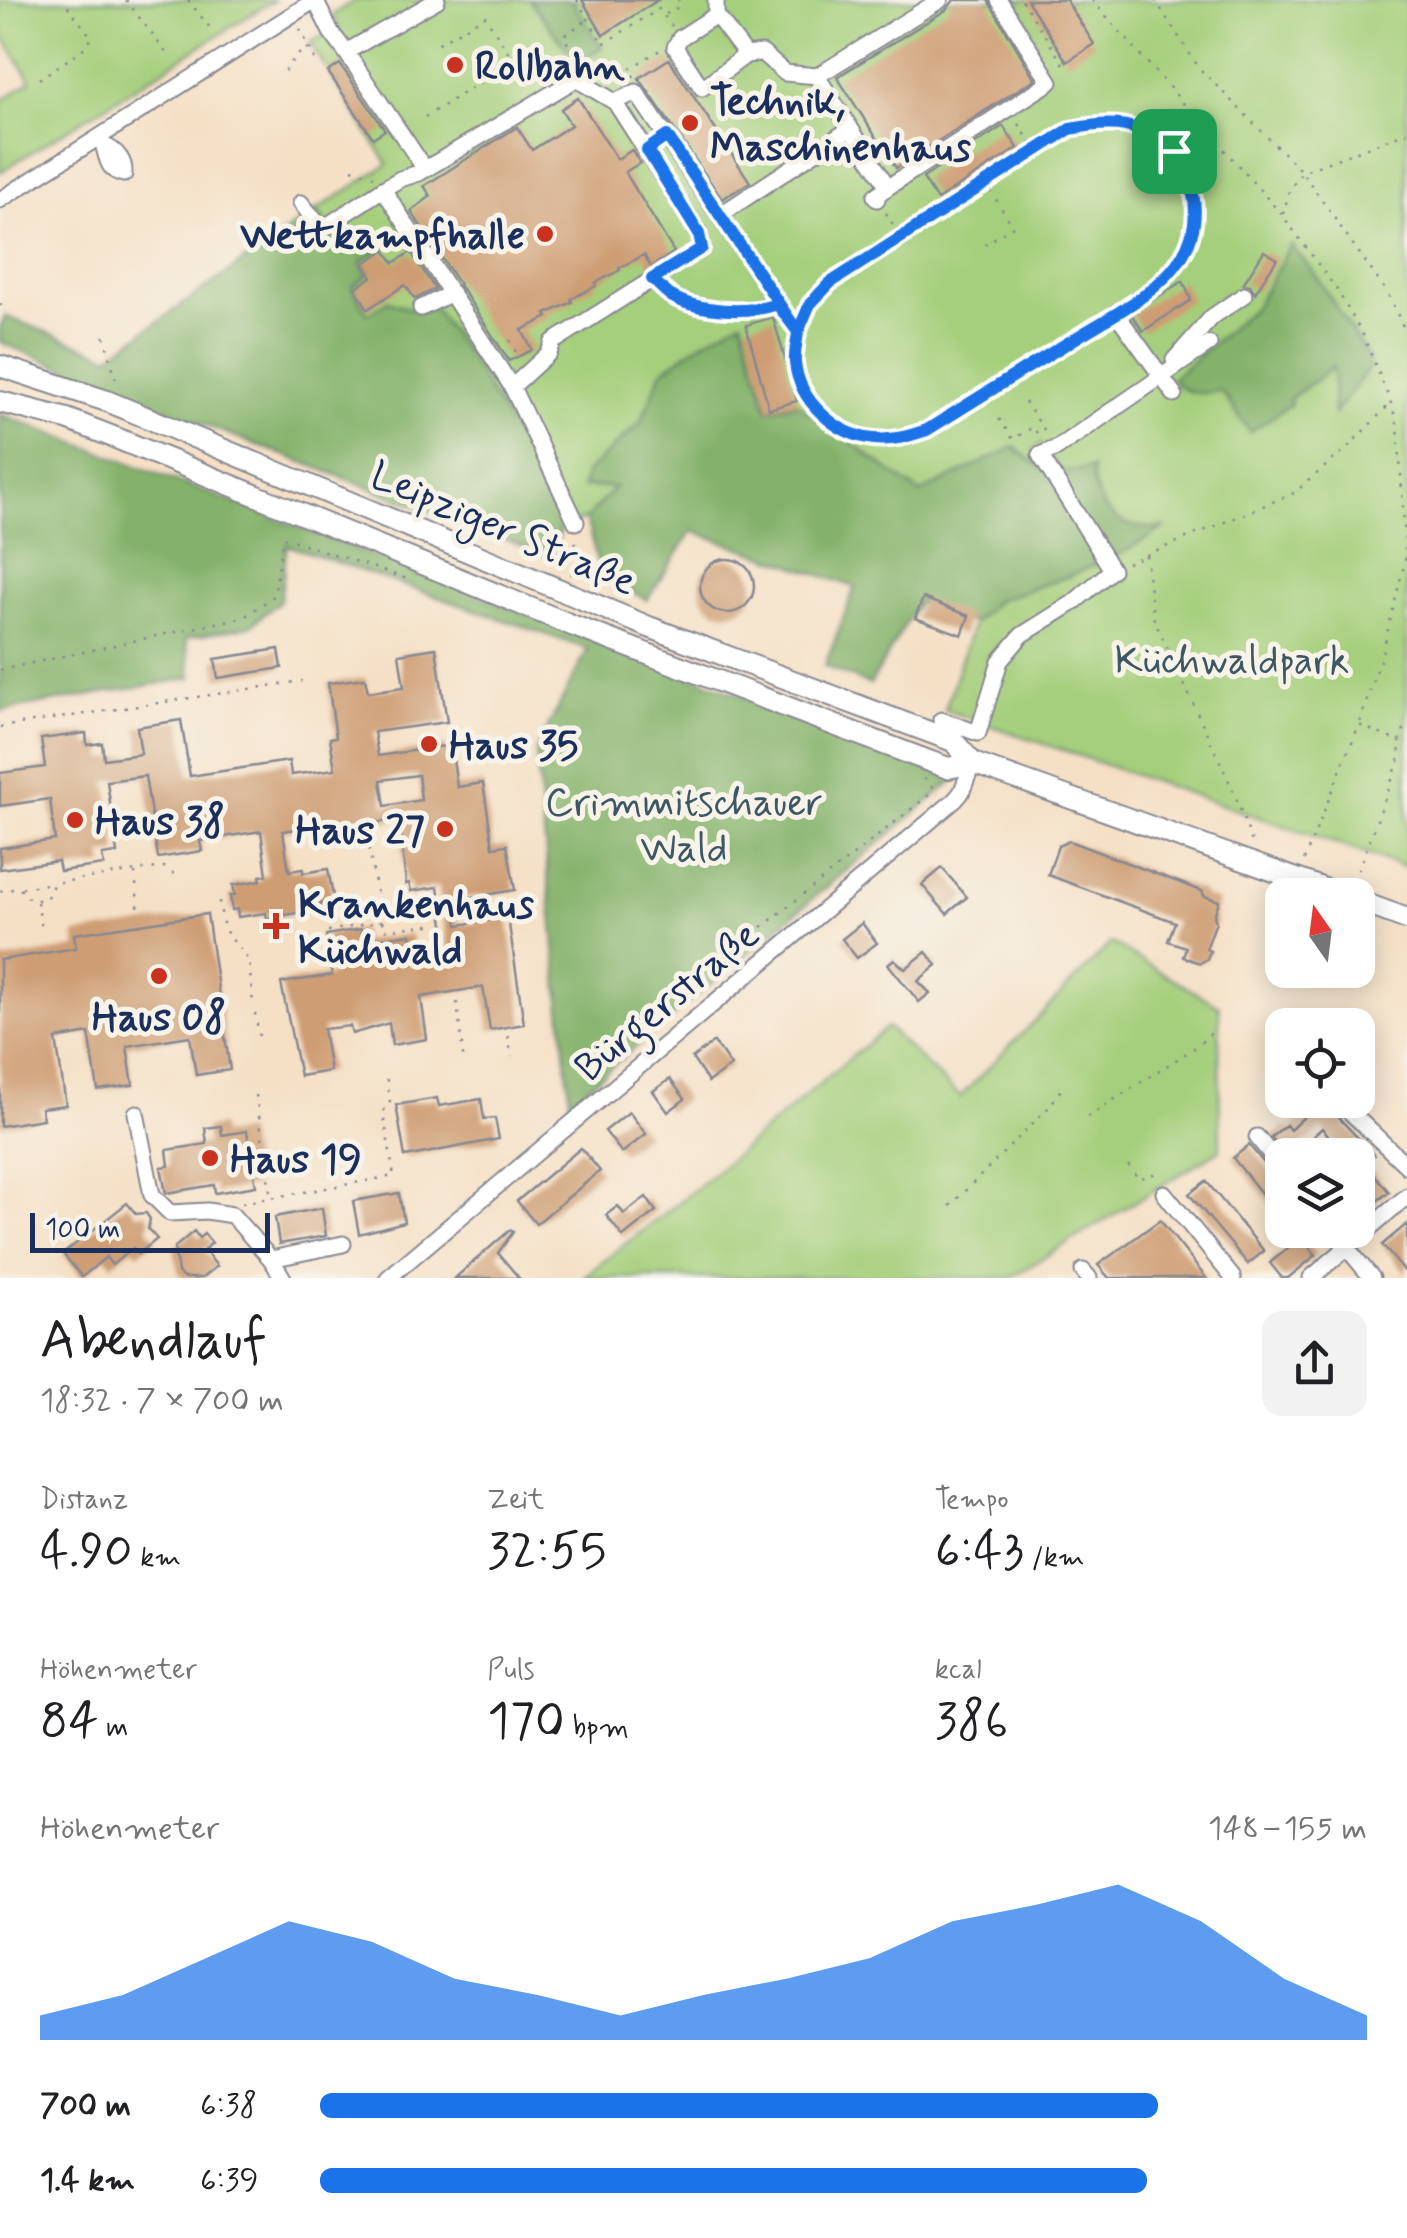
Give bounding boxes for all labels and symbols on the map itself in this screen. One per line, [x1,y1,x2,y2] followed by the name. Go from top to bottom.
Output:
[475,42,625,94] place label: Rollbahn
[444,54,466,76] marker: Rollbahn
[710,77,971,175] place label: Technik, Maschinenhaus
[1132,109,1217,194] pin
[679,112,701,134] marker: Technik, Maschinenhaus
[240,211,525,263] place label: Wettkampfhalle
[534,223,556,245] marker: Wettkampfhalle
[361,450,644,612] street label: Leipziger Straße
[1115,636,1349,688] park label: Küchwaldpark
[449,721,578,773] place label: Haus 35
[418,733,440,755] marker: Haus 35
[545,778,823,876] park label: Crimmitschauer Wald
[95,797,225,849] place label: Haus 38
[295,806,425,858] place label: Haus 27
[64,809,86,831] marker: Haus 38
[434,818,456,840] marker: Haus 27
[1265,878,1375,988] north arrow
[298,880,534,978] place label: Krankenhaus Küchwald
[565,910,773,1098] street label: Bürgerstraße
[263,913,289,939] marker: Krankenhaus Küchwald
[148,965,170,987] marker: Haus 08
[92,993,226,1045] place label: Haus 08
[230,1135,362,1187] place label: Haus 19
[199,1147,221,1169] marker: Haus 19
[30,1208,270,1252] scale bar

